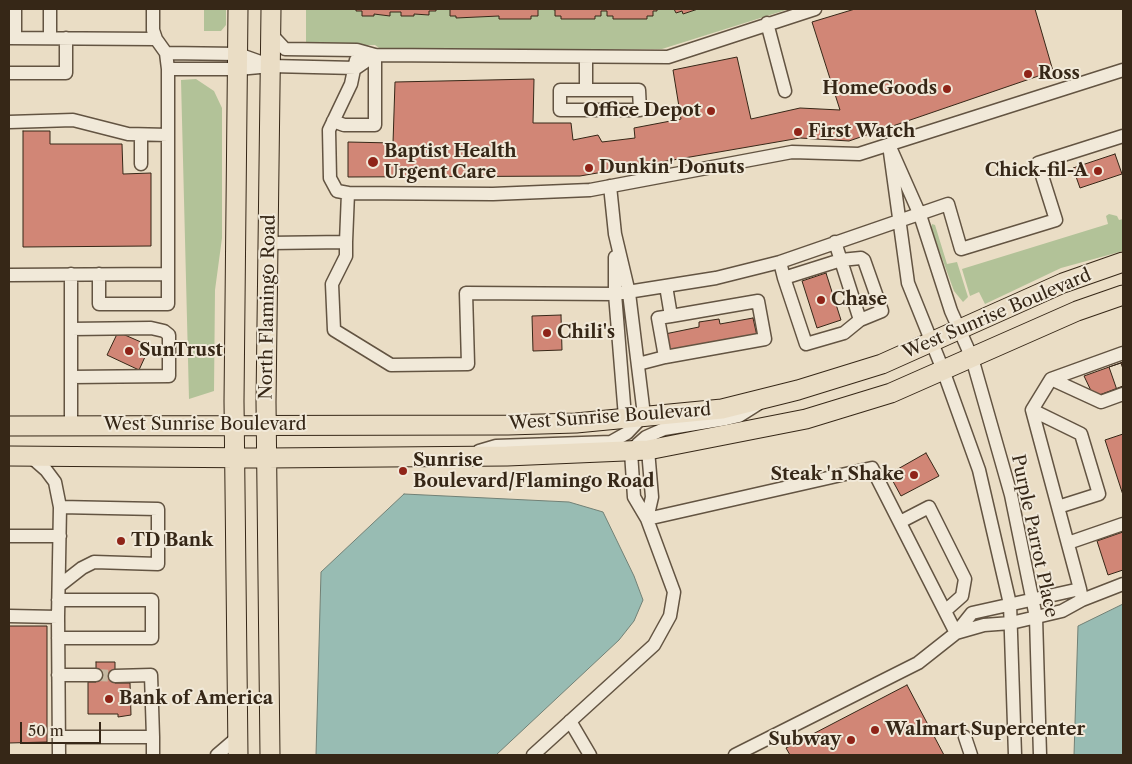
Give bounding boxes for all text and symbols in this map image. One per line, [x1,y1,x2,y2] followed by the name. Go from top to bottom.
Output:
[1038,63,1080,85] place label: Ross
[1022,68,1034,80] marker: Ross
[822,78,937,100] place label: HomeGoods
[941,83,953,95] marker: HomeGoods
[583,100,701,122] place label: Office Depot
[705,105,717,117] marker: Office Depot
[808,121,915,143] place label: First Watch
[792,126,804,138] marker: First Watch
[384,141,517,183] place label: Baptist Health Urgent Care
[366,155,380,169] marker: Baptist Health Urgent Care
[599,157,745,179] place label: Dunkin' Donuts
[985,160,1088,182] place label: Chick-fil-A
[583,162,595,174] marker: Dunkin' Donuts
[1092,165,1104,177] marker: Chick-fil-A
[256,214,280,400] street label: North Flamingo Road
[899,264,1095,364] street label: West Sunrise Boulevard
[831,289,887,311] place label: Chase
[815,294,827,306] marker: Chase
[557,322,615,344] place label: Chili's
[541,327,553,339] marker: Chili's
[139,340,223,362] place label: SunTrust
[123,345,135,357] marker: SunTrust
[508,399,712,435] street label: West Sunrise Boulevard
[104,414,306,436] street label: West Sunrise Boulevard
[413,450,654,492] place label: Sunrise Boulevard/Flamingo Road
[1006,452,1062,620] street label: Purple Parrot Place
[771,464,904,486] place label: Steak 'n Shake
[397,465,409,477] marker: Sunrise Boulevard/Flamingo Road
[908,469,920,481] marker: Steak 'n Shake
[131,530,213,552] place label: TD Bank
[115,535,127,547] marker: TD Bank
[119,688,273,710] place label: Bank of America
[103,693,115,705] marker: Bank of America
[22,712,104,744] scale bar
[885,719,1085,741] place label: Walmart Supercenter
[28,721,64,740] text: 50 m
[869,724,881,736] marker: Walmart Supercenter
[768,729,841,751] place label: Subway
[845,734,857,746] marker: Subway

